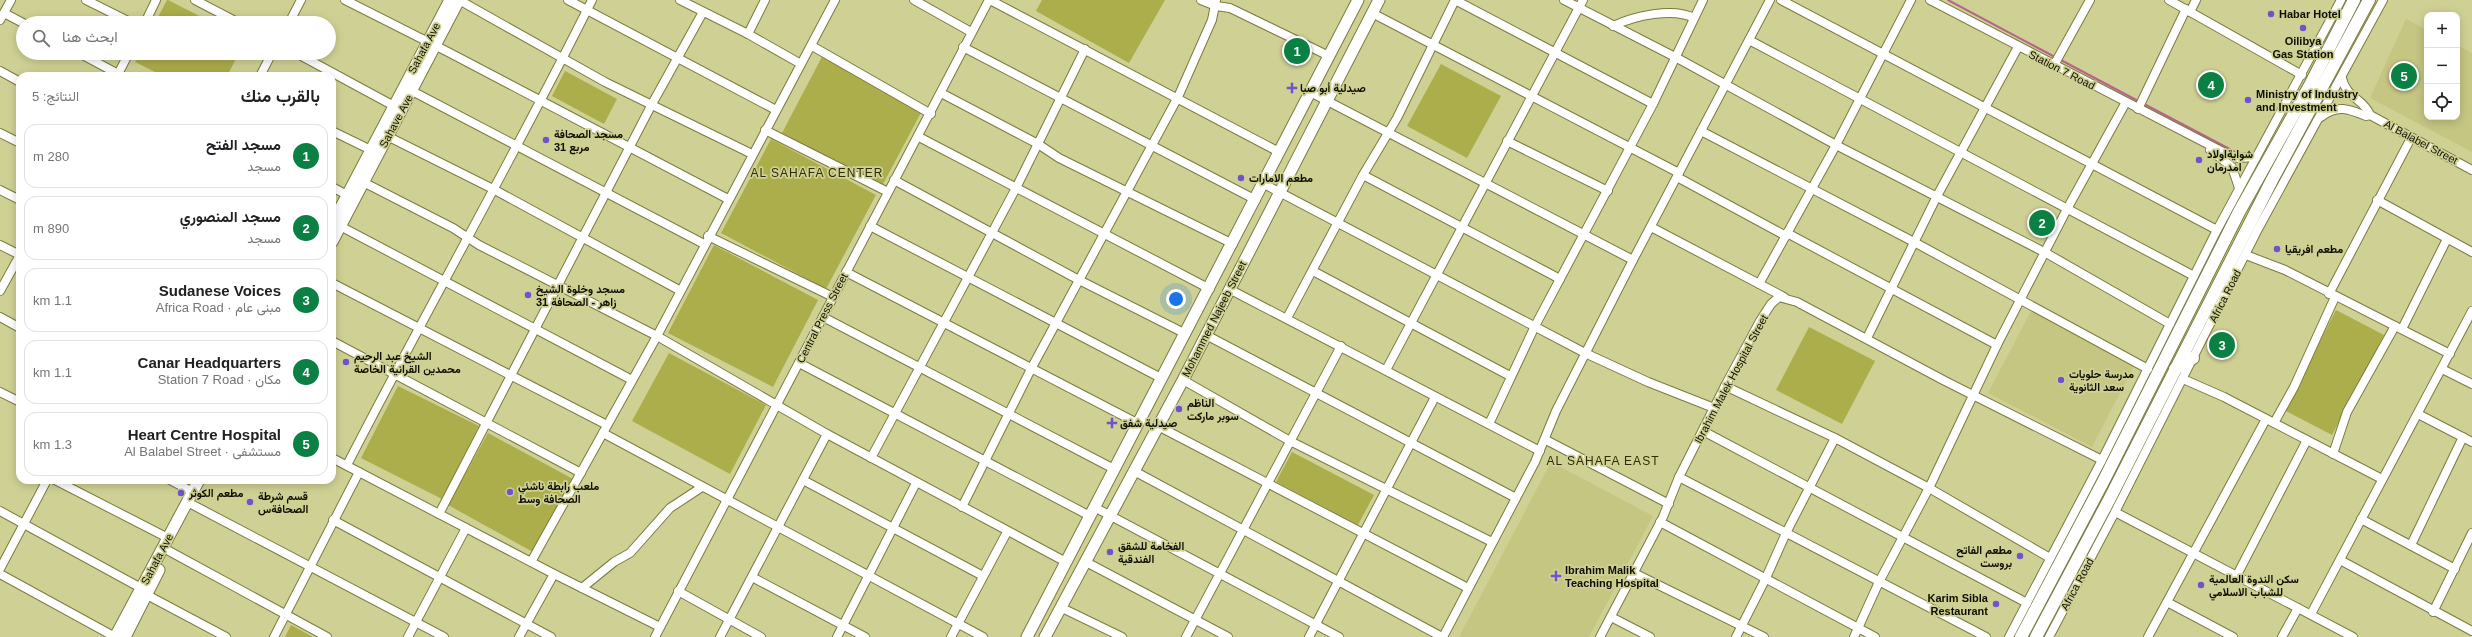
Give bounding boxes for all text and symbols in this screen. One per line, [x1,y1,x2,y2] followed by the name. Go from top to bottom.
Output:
[2279,8,2341,20] place label: Habar Hotel
[2266,9,2276,19] marker: Habar Hotel
[2424,12,2460,120] map controls
[2424,12,2460,48] button: +
[16,16,336,60] search box
[406,20,442,76] street label: Sahafa Ave
[2298,23,2308,33] marker: Oilibya Gas Station
[30,27,52,49] icon: search
[62,28,118,45] text: ابحث هنا
[2272,35,2334,60] place label: Oilibya Gas Station
[1284,36,1310,66] pin: 1
[2027,48,2097,92] street label: Station 7 Road
[2424,48,2460,84] button: −
[2391,61,2417,91] pin: 5
[2198,70,2224,100] pin: 4
[1300,82,1366,95] place label: صيدلية أبو صبا
[1287,83,1297,93] marker: صيدلية أبو صبا
[2424,84,2460,120] button: locate
[241,87,320,106] text: بالقرب منك
[2256,88,2359,113] place label: Ministry of Industry and Investment
[32,89,79,104] text: النتائج: 5
[377,92,415,150] street label: Sahave Ave
[2243,95,2253,105] marker: Ministry of Industry and Investment
[2382,117,2460,167] street label: Al Balabel Street
[554,128,623,155] place label: مسجد الصحافة مربع 31
[541,135,551,145] marker: مسجد الصحافة مربع 31
[206,136,281,153] text: مسجد الفتح
[2207,148,2253,174] place label: شوايةاولاد امدرمان
[33,149,69,164] text: 280 m
[302,149,310,164] text: 1
[2194,155,2204,165] marker: شوايةاولاد امدرمان
[247,159,281,174] text: مسجد
[751,166,883,180] district label: AL SAHAFA CENTER
[1249,172,1313,186] place label: مطعم الامارات
[1236,173,1246,183] marker: مطعم الامارات
[180,208,281,225] text: مسجد المنصوري
[2029,208,2055,238] pin: 2
[33,221,69,236] text: 890 m
[302,221,310,236] text: 2
[247,231,281,246] text: مسجد
[2285,243,2343,257] place label: مطعم افريقيا
[2272,244,2282,254] marker: مطعم افريقيا
[1180,259,1248,379] street label: Mohammed Najeeb Street
[2207,268,2243,324] street label: Africa Road
[794,271,850,365] street label: Central Press Street
[159,282,281,299] text: Sudanese Voices
[536,283,625,309] place label: مسجد وخلوة الشيخ زاهر - الصحافة 31
[1166,289,1186,309] your location
[523,290,533,300] marker: مسجد وخلوة الشيخ زاهر - الصحافة 31
[33,293,72,308] text: 1.1 km
[302,293,310,308] text: 3
[156,300,281,315] text: مبنى عام · Africa Road
[1692,312,1770,446] street label: Ibrahim Malek Hospital Street
[2209,330,2235,360] pin: 3
[354,350,461,376] place label: الشيخ عبد الرحيم محمدين القرانية الخاصة
[138,354,281,371] text: Canar Headquarters
[341,357,351,367] marker: الشيخ عبد الرحيم محمدين القرانية الخاصة
[33,365,72,380] text: 1.1 km
[302,365,310,380] text: 4
[2069,368,2134,394] place label: مدرسة حلويات سعد الثانوية
[158,372,281,387] text: مكان · Station 7 Road
[2056,375,2066,385] marker: مدرسة حلويات سعد الثانوية
[1187,397,1239,423] place label: الناظم سوبر ماركت
[1174,404,1184,414] marker: الناظم سوبر ماركت
[1120,417,1177,430] place label: صيدلية شفق
[1107,418,1117,428] marker: صيدلية شفق
[128,426,281,443] text: Heart Centre Hospital
[33,437,72,452] text: 1.3 km
[302,437,310,452] text: 5
[124,444,281,459] text: مستشفى · Al Balabel Street
[1547,454,1659,468] district label: AL SAHAFA EAST
[518,480,599,506] place label: ملعب رابطة ناشئي الصحافة وسط
[188,487,243,501] place label: مطعم الكوثر
[505,487,515,497] marker: ملعب رابطة ناشئي الصحافة وسط
[176,488,186,498] marker: مطعم الكوثر
[258,490,309,516] place label: قسم شرطة الصحافةس
[245,497,255,507] marker: قسم شرطة الصحافةس
[139,531,175,587] street label: Sahafa Ave
[1118,540,1184,566] place label: الفخامة للشقق الفندقية
[1956,544,2012,570] place label: مطعم الفاتح بروست
[1105,547,1115,557] marker: الفخامة للشقق الفندقية
[2015,551,2025,561] marker: مطعم الفاتح بروست
[2058,556,2096,612] street label: Africa Road
[1565,564,1659,589] place label: Ibrahim Malik Teaching Hospital
[1550,570,1562,582] marker: Ibrahim Malik Teaching Hospital
[2209,573,2299,601] place label: سكن الندوة العالمية للشباب الاسلامي
[2196,580,2206,590] marker: سكن الندوة العالمية للشباب الاسلامي
[1927,592,1989,617] place label: Karim Sibla Restaurant
[1991,599,2001,609] marker: Karim Sibla Restaurant

